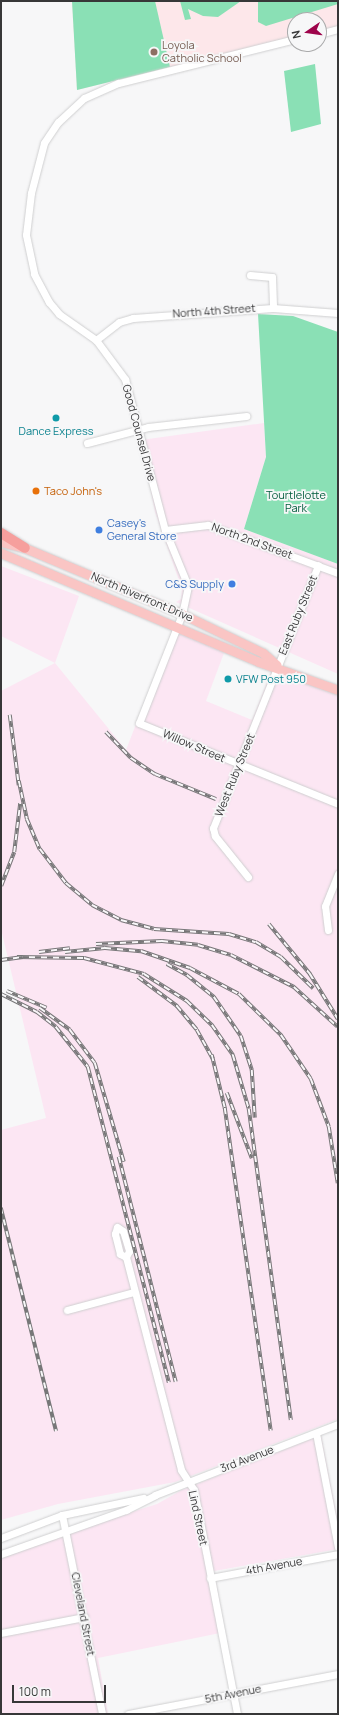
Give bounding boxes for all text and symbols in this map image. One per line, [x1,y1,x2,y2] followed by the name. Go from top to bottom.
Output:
[287,12,327,52] north arrow
[288,29,304,40] text: N
[162,39,242,65] place label: Loyola Catholic School
[149,47,159,57] marker: Loyola Catholic School
[172,302,256,320] street label: North 4th Street
[120,383,158,483] street label: Good Counsel Drive
[51,413,61,423] marker: Dance Express
[19,424,93,438] place label: Dance Express
[44,484,102,498] place label: Taco John's
[31,486,41,496] marker: Taco John's
[266,489,326,515] park label: Tourtlelotte Park
[107,517,176,543] place label: Casey's General Store
[210,520,294,562] street label: North 2nd Street
[94,525,104,535] marker: Casey's General Store
[89,570,195,624] street label: North Riverfront Drive
[276,573,320,657] street label: East Ruby Street
[165,577,224,591] place label: C&S Supply
[227,579,237,589] marker: C&S Supply
[236,672,306,686] place label: VFW Post 950
[223,674,233,684] marker: VFW Post 950
[161,727,227,765] street label: Willow Street
[212,732,258,818] street label: West Ruby Street
[218,1443,276,1475] street label: 3rd Avenue
[186,1489,210,1547] street label: Lind Street
[245,1555,303,1577] street label: 4th Avenue
[68,1571,98,1657] street label: Cleveland Street
[14,1677,108,1703] scale bar
[204,1682,262,1706] street label: 5th Avenue
[19,1683,51,1700] text: 100 m

